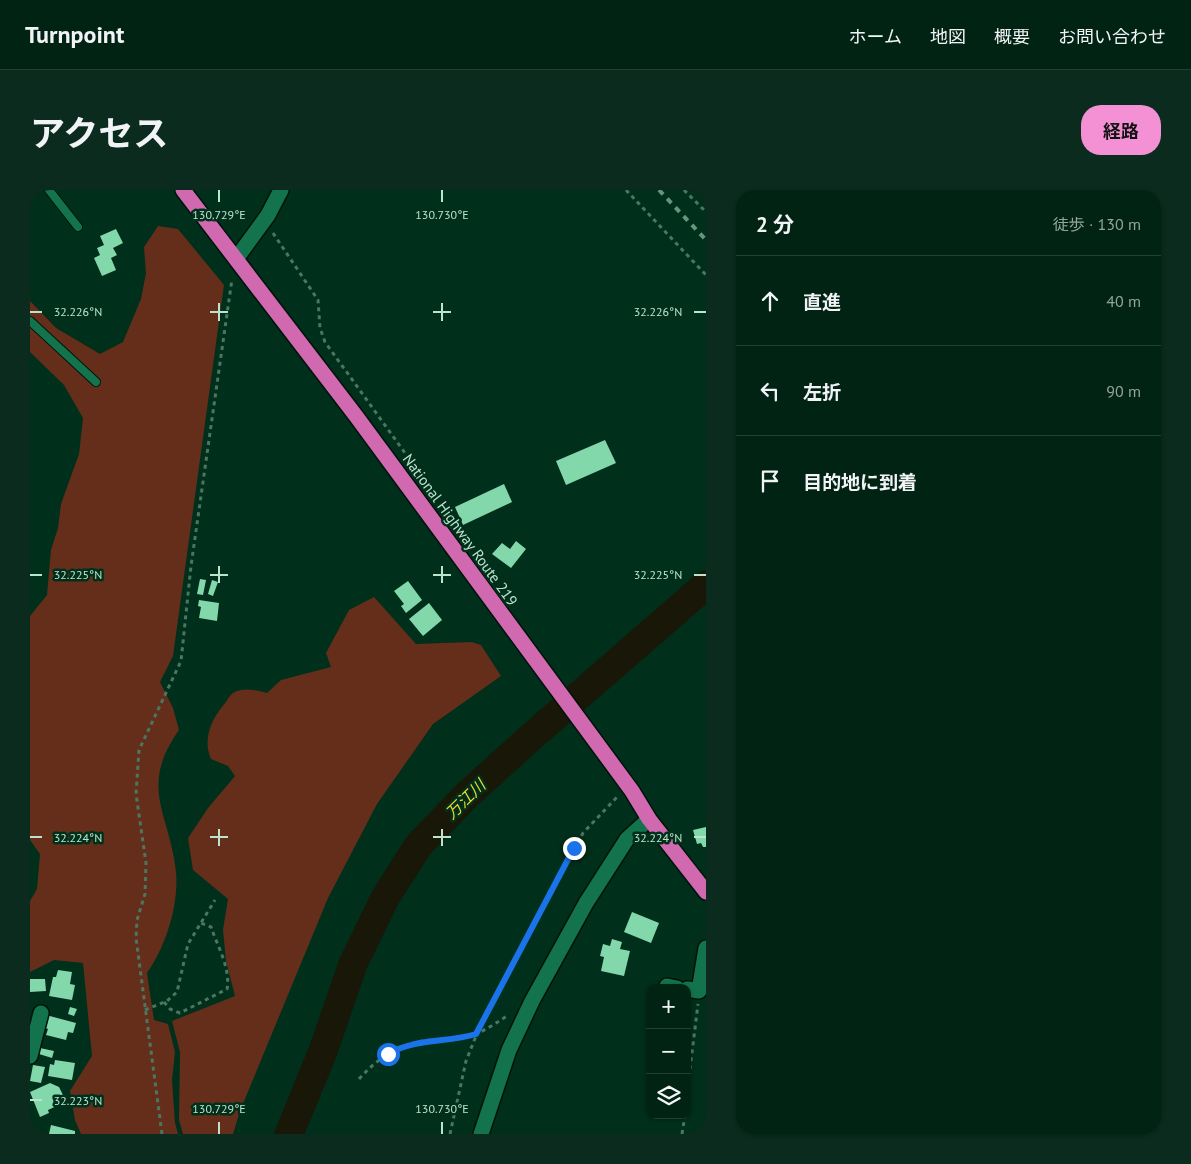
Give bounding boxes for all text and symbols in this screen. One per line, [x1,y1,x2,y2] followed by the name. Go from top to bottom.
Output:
[25,19,124,50] text: Turnpoint
[849,25,902,48] text: ホーム
[930,25,966,48] text: 地図
[994,25,1030,48] text: 概要
[1058,25,1166,48] text: お問い合わせ
[1081,105,1161,155] button: 経路
[30,110,168,156] text: アクセス
[192,207,246,222] text: 130.729°E
[415,207,469,222] text: 130.730°E
[756,211,794,238] text: 2 分
[1053,214,1141,234] text: 徒歩 · 130 m
[756,287,784,315] icon: ahead
[803,290,841,314] text: 直進
[1106,291,1141,311] text: 40 m
[54,304,102,319] text: 32.226°N
[634,304,682,319] text: 32.226°N
[756,377,784,405] icon: left
[803,380,841,404] text: 左折
[1106,381,1141,401] text: 90 m
[399,450,522,609] street label: National Highway Route 219
[756,467,784,495] icon: arrive
[803,470,917,494] text: 目的地に到着
[54,567,102,582] text: 32.225°N
[634,567,682,582] text: 32.225°N
[441,774,491,823] water label: 万江川
[54,830,102,845] text: 32.224°N
[634,830,682,845] text: 32.224°N
[563,837,586,860] route end
[646,984,691,1119] map controls
[646,984,691,1029] button: +
[646,1029,691,1074] button: −
[377,1043,400,1066] route start
[646,1074,691,1119] button: layers
[54,1093,102,1108] text: 32.223°N
[192,1101,246,1116] text: 130.729°E
[415,1101,469,1116] text: 130.730°E

